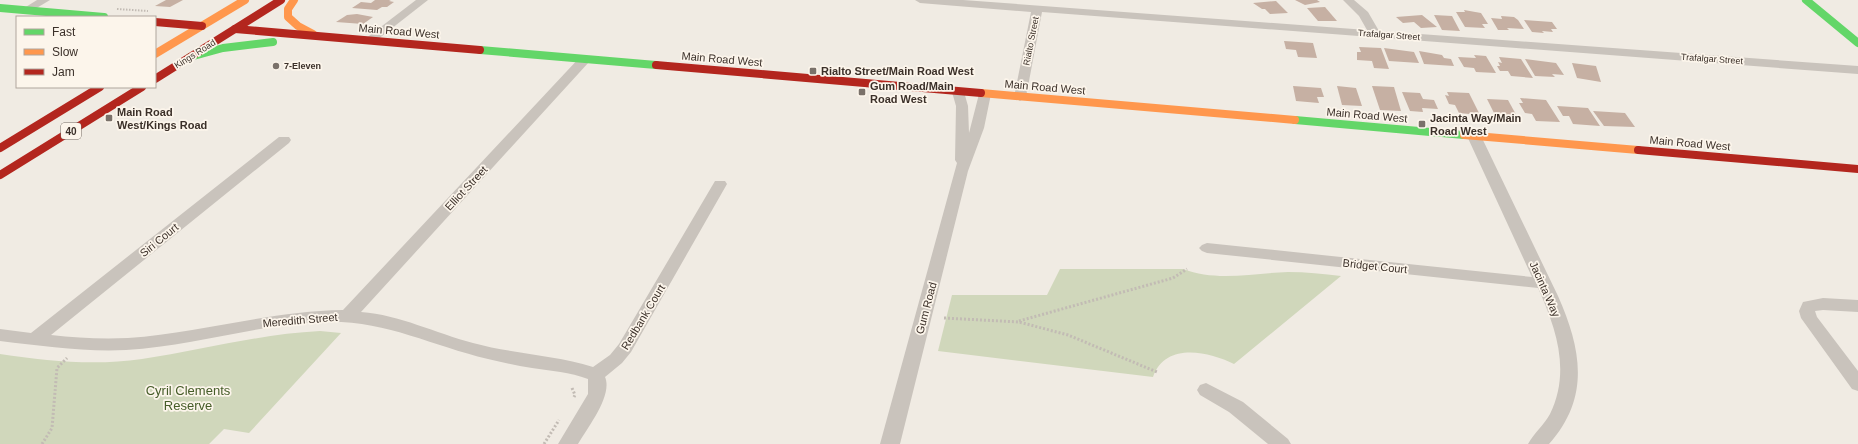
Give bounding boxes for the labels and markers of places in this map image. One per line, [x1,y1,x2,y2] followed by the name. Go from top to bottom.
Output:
[271,61,281,71] marker: 7-Eleven
[284,61,321,71] place label: 7-Eleven
[821,65,974,77] place label: Rialto Street/Main Road West
[808,66,818,76] marker: Rialto Street/Main Road West
[870,80,954,105] place label: Gum Road/Main Road West
[857,87,867,97] marker: Gum Road/Main Road West
[117,106,207,131] place label: Main Road West/Kings Road
[1430,112,1522,137] place label: Jacinta Way/Main Road West
[104,113,114,123] marker: Main Road West/Kings Road
[1417,119,1427,129] marker: Jacinta Way/Main Road West

